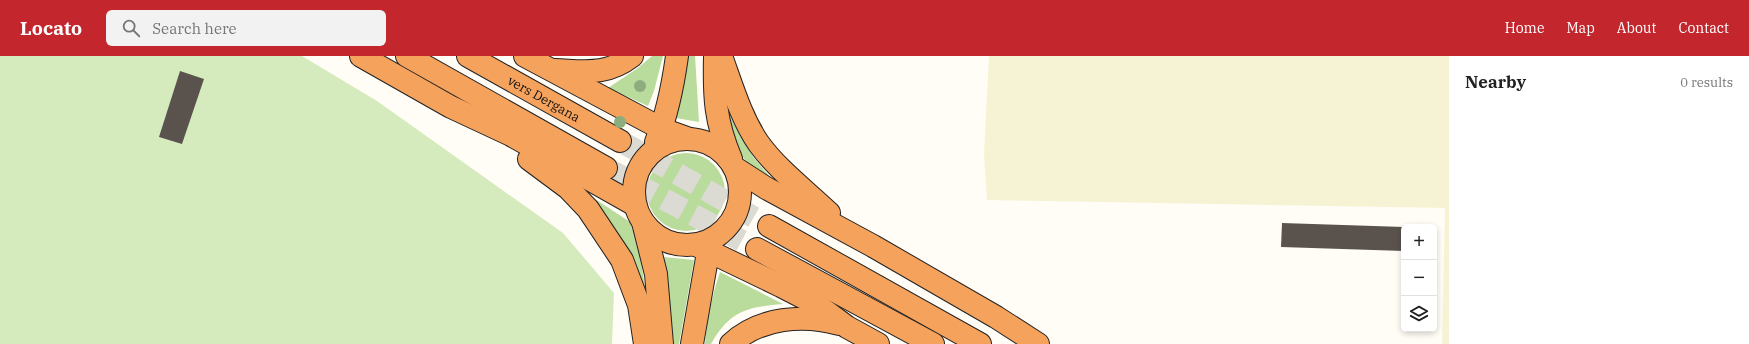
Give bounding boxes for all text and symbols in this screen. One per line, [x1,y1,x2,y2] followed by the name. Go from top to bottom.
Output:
[106,10,386,46] search box
[20,16,82,40] text: Locato
[120,17,142,39] icon: search
[152,19,237,38] text: Search here
[1505,19,1544,37] text: Home
[1566,19,1595,37] text: Map
[1617,19,1656,37] text: About
[1678,19,1729,37] text: Contact
[505,71,583,126] street label: vers Dergana
[1465,71,1526,93] text: Nearby
[1680,74,1733,91] text: 0 results
[1401,224,1437,332] map controls
[1401,224,1437,260] button: +
[1401,260,1437,296] button: −
[1401,296,1437,332] button: layers

